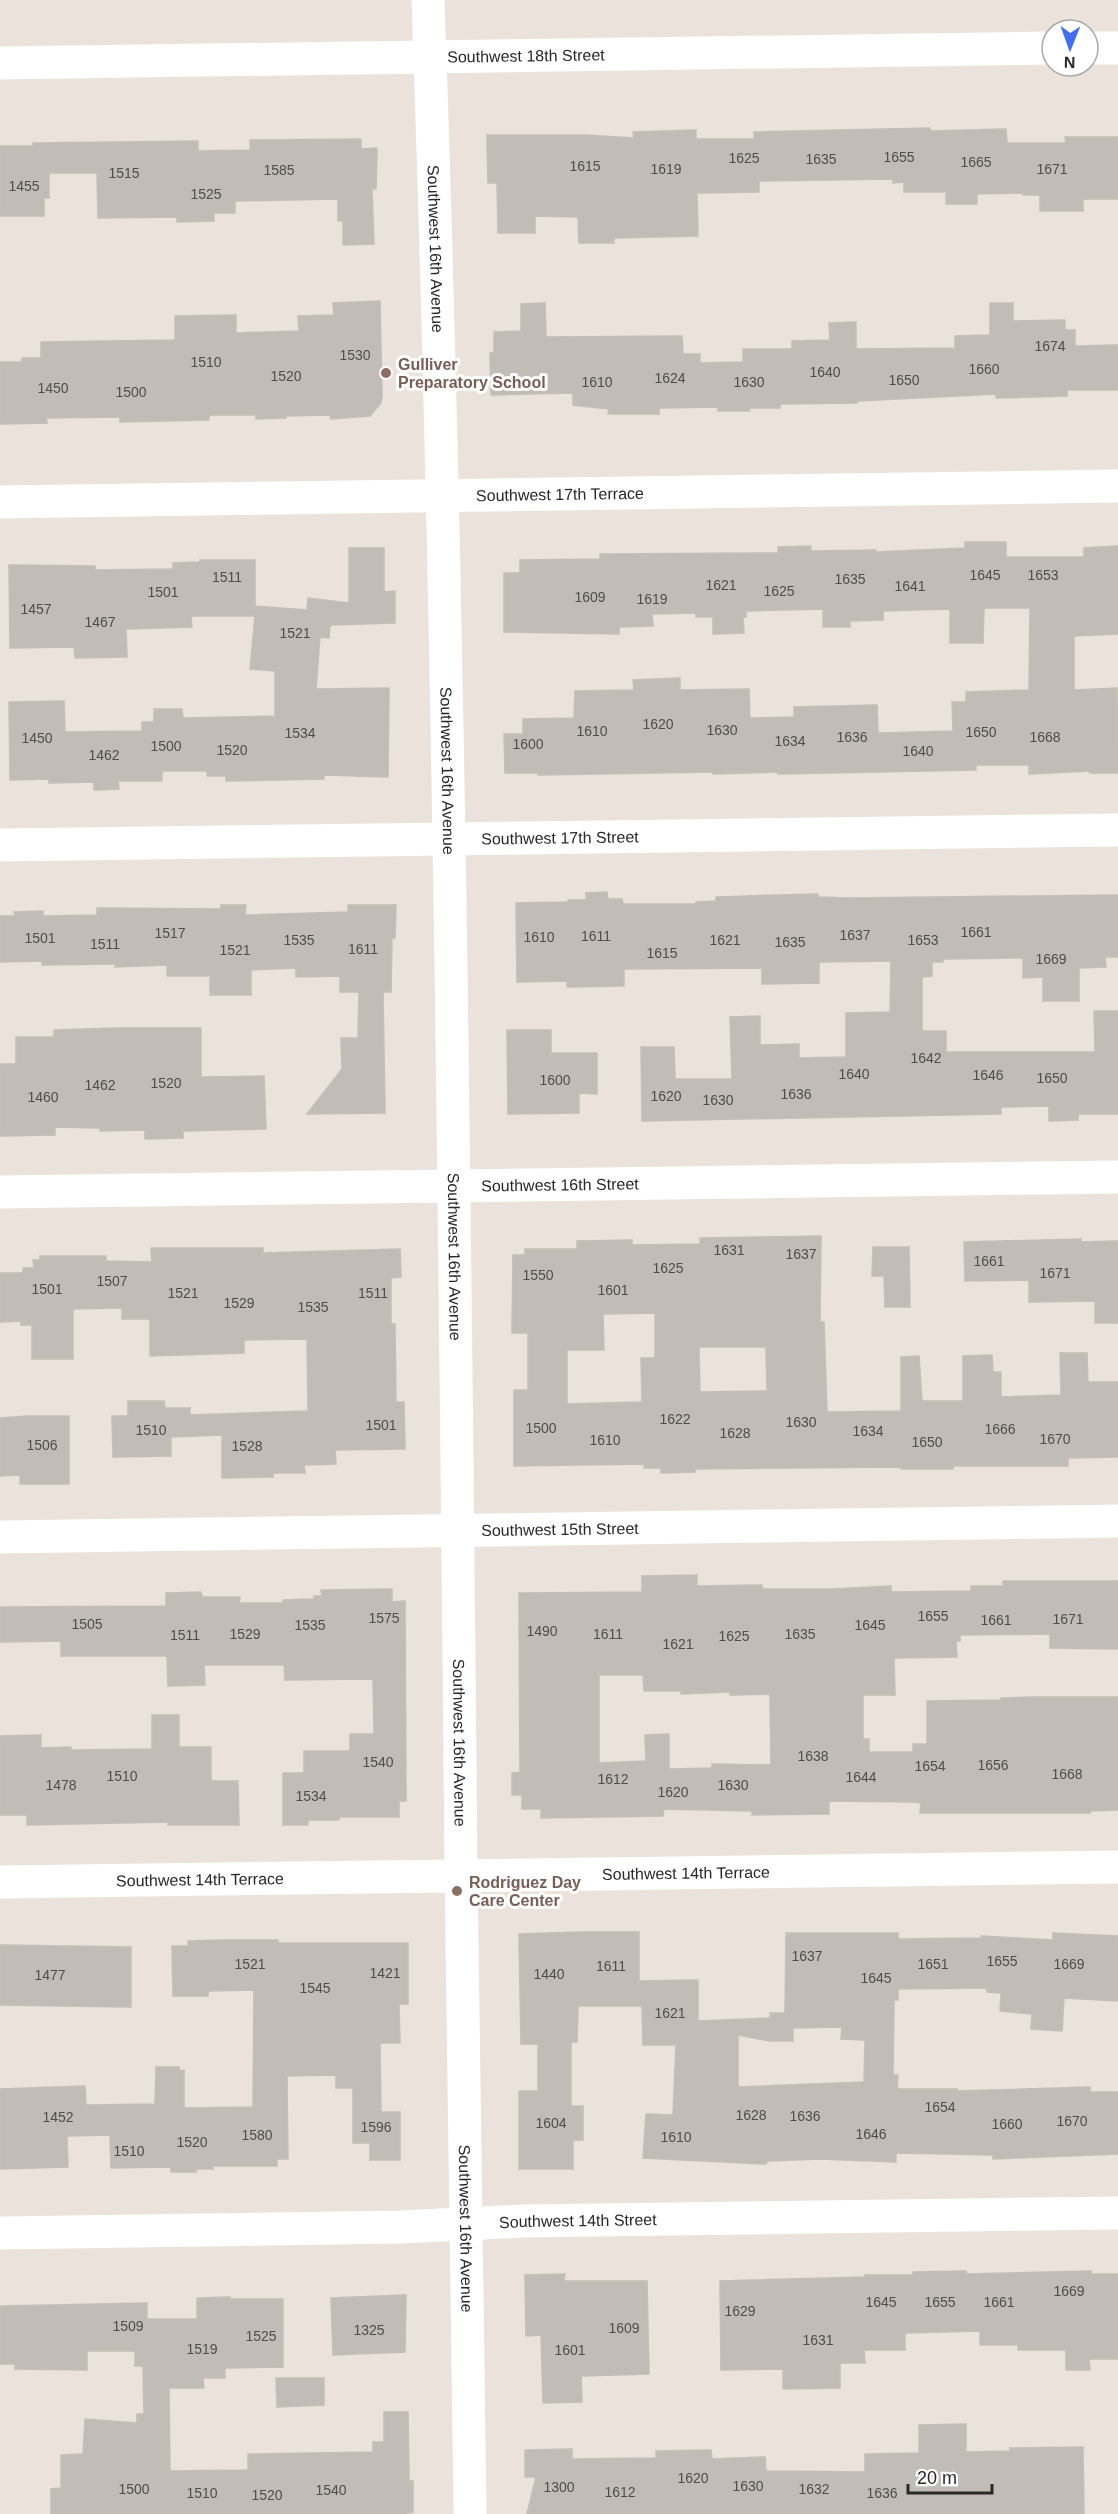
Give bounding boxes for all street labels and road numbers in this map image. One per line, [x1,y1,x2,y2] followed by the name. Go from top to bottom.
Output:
[447,46,605,65] street label: Southwest 18th Street
[425,165,447,333] street label: Southwest 16th Avenue
[476,484,644,504] street label: Southwest 17th Terrace
[438,687,458,855] street label: Southwest 16th Avenue
[481,828,639,847] street label: Southwest 17th Street
[445,1173,464,1341] street label: Southwest 16th Avenue
[481,1175,639,1194] street label: Southwest 16th Street
[481,1519,639,1539] street label: Southwest 15th Street
[450,1659,469,1827] street label: Southwest 16th Avenue
[602,1863,770,1882] street label: Southwest 14th Terrace
[116,1870,284,1889] street label: Southwest 14th Terrace
[456,2144,476,2313] street label: Southwest 16th Avenue
[499,2211,657,2231] street label: Southwest 14th Street

